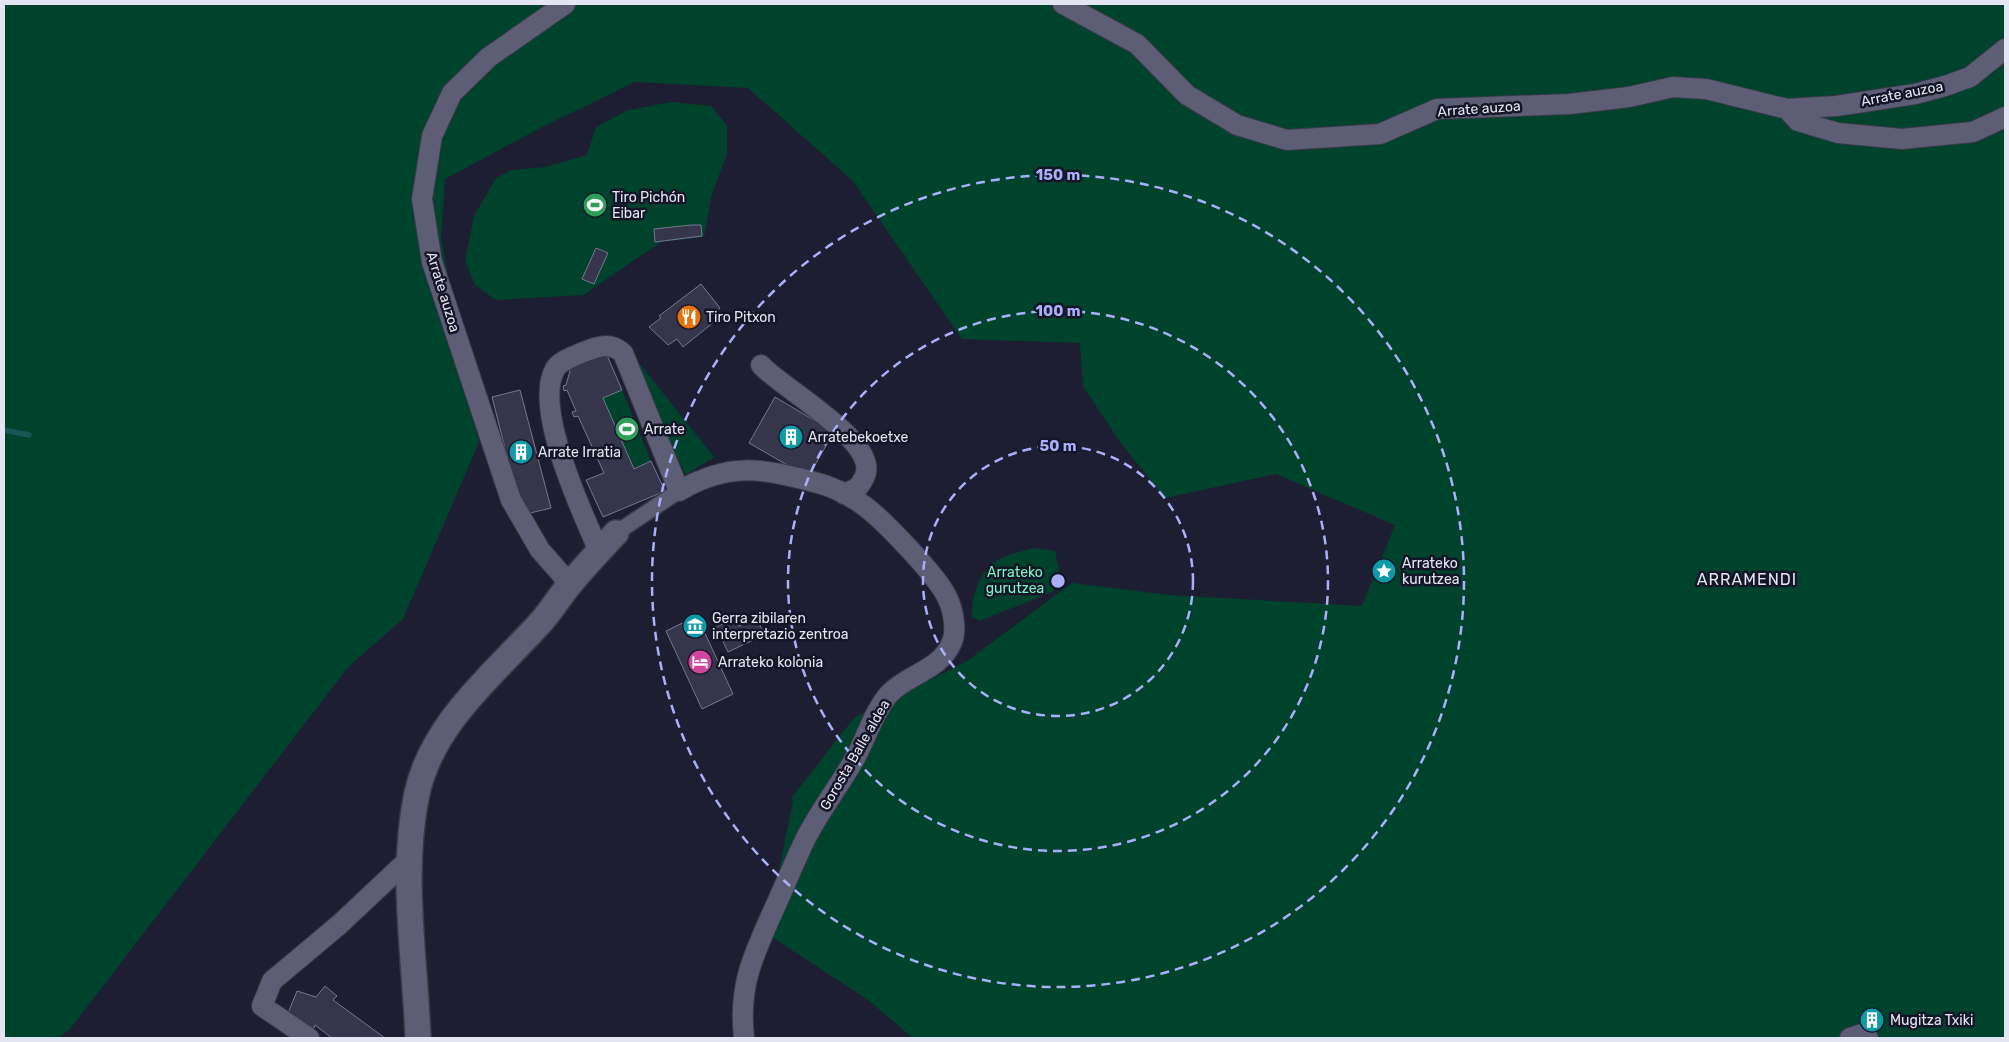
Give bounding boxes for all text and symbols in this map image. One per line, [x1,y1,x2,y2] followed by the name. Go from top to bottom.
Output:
[1860,78,1944,110] street label: Arrate auzoa
[1437,98,1521,120] street label: Arrate auzoa
[1036,166,1080,184] text: 150 m
[612,189,685,222] place label: Tiro Pichón Eibar
[582,192,608,218] sports icon: Tiro Pichón Eibar
[423,250,463,334] street label: Arrate auzoa
[1036,302,1080,320] text: 100 m
[676,304,702,330] restaurant icon: Tiro Pitxon
[706,309,776,326] place label: Tiro Pitxon
[614,416,640,442] sports icon: Arrate
[644,421,685,438] place label: Arrate
[778,424,804,450] building icon: Arratebekoetxe
[808,429,909,446] place label: Arratebekoetxe
[1040,437,1076,455] text: 50 m
[508,439,534,465] building icon: Arrate Irratia
[538,444,621,461] place label: Arrate Irratia
[1402,555,1459,588] place label: Arrateko kurutzea
[1371,558,1397,584] place icon: Arrateko kurutzea
[986,564,1044,597] park label: Arrateko gurutzea
[1697,570,1797,589] district label: ARRAMENDI
[1049,572,1067,590] centre of rings
[712,610,849,643] place label: Gerra zibilaren interpretazio zentroa
[682,613,708,639] museum icon: Gerra zibilaren interpretazio zentroa
[687,649,713,675] hotel icon: Arrateko kolonia
[718,654,823,671] place label: Arrateko kolonia
[816,697,894,813] street label: Gorosta Balle aldea
[1859,1007,1885,1033] building icon: Mugitza Txiki
[1890,1012,1973,1029] place label: Mugitza Txiki

